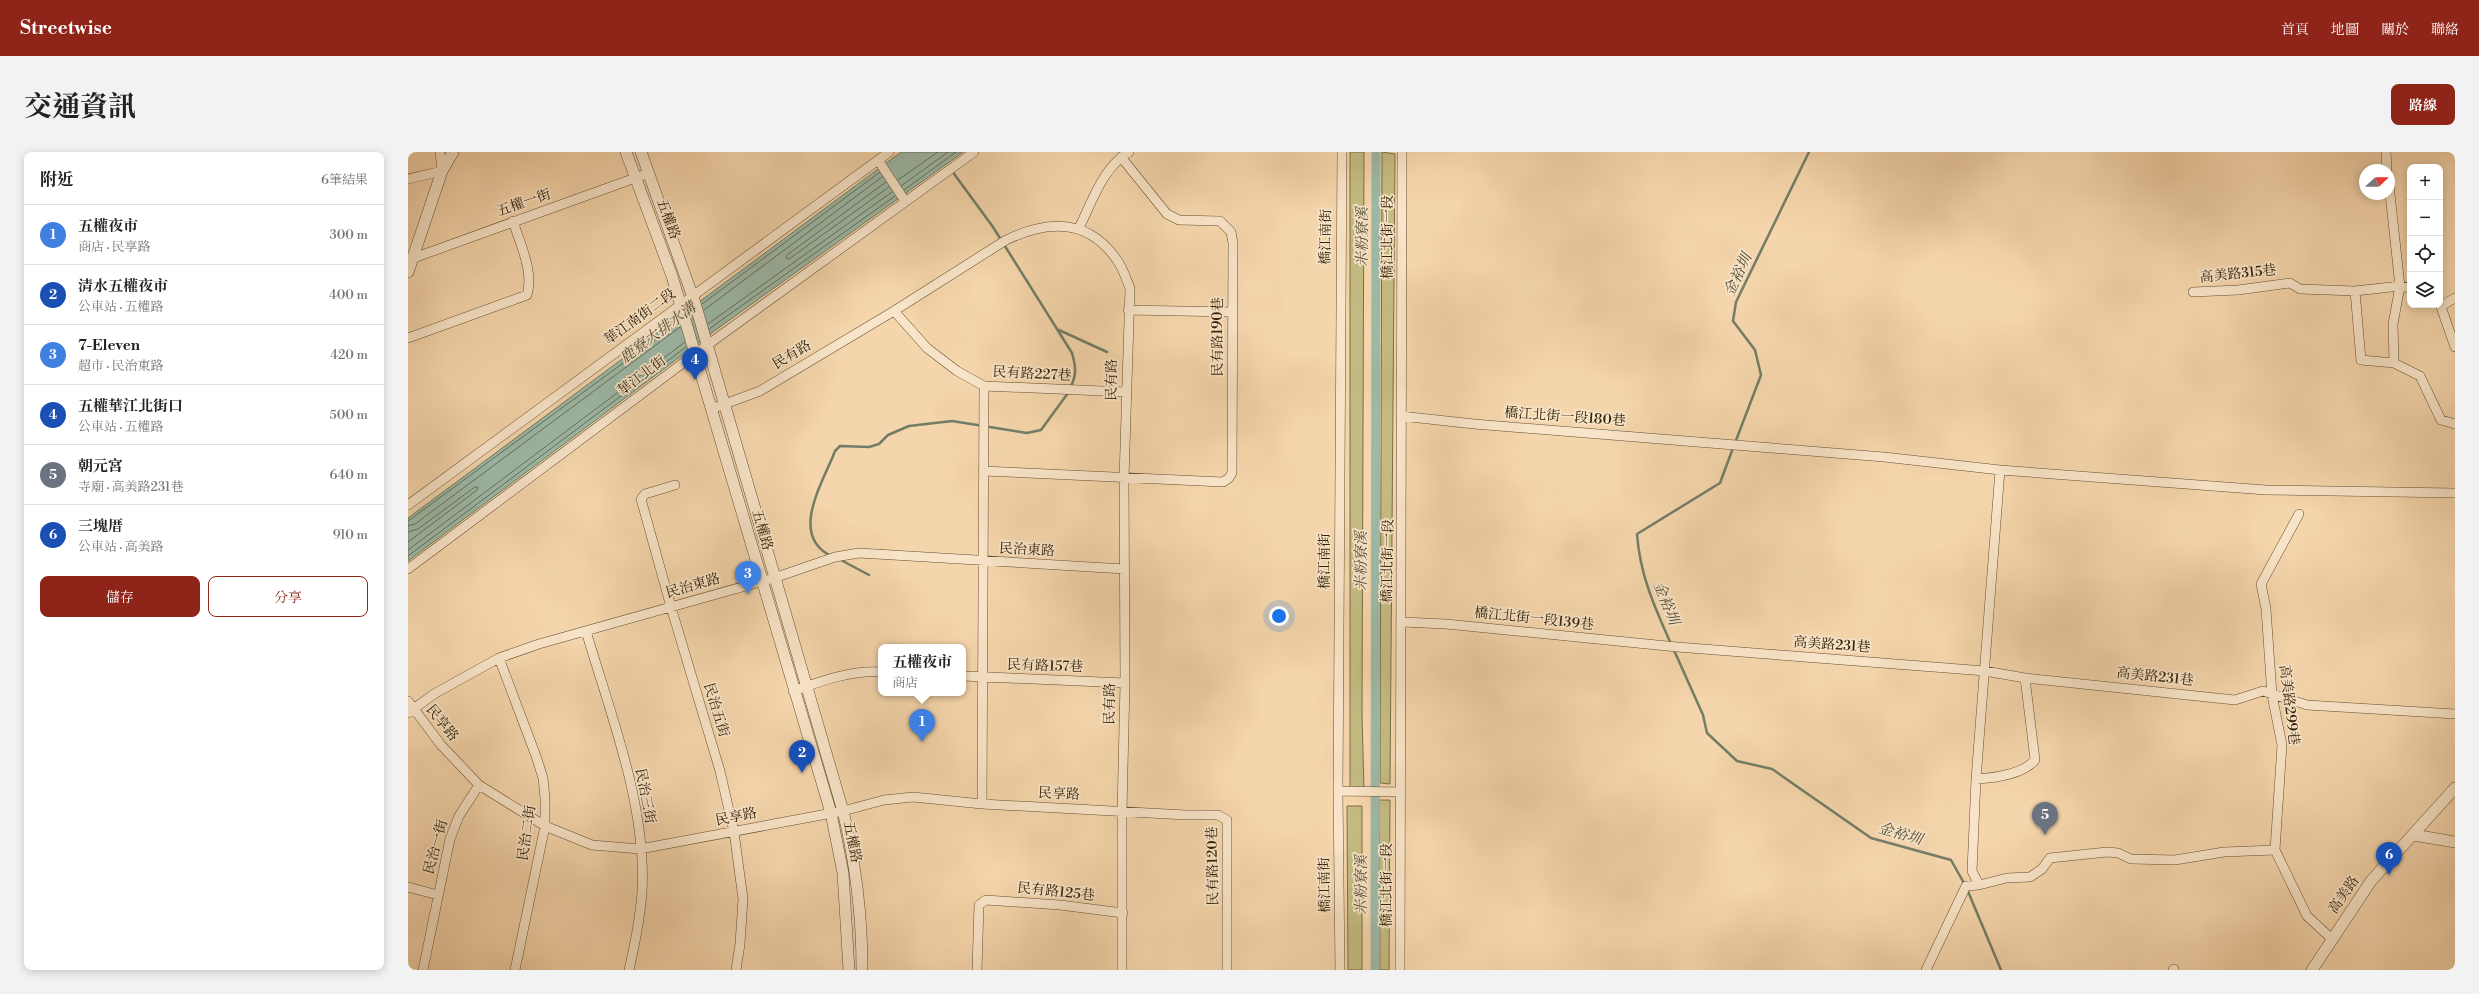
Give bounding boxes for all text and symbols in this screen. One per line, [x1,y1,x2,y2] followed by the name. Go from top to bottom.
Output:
[20,16,112,40] text: Streetwise
[2281,21,2309,39] text: 首頁
[2331,21,2359,39] text: 地圖
[2381,21,2409,39] text: 關於
[2431,21,2459,39] text: 聯絡
[2391,84,2455,125] button: 路線
[24,90,136,125] text: 交通資訊
[2359,164,2395,200] north arrow
[2407,164,2443,308] map controls
[2407,164,2443,200] button: +
[40,169,74,191] text: 附近
[321,172,368,188] text: 6筆結果
[495,185,553,221] street label: 五權一街
[1379,195,1397,279] street label: 橋江北街一段
[652,196,684,242] street label: 五權路
[2407,200,2443,236] button: −
[1353,205,1372,267] water label: 米粉寮溪
[1317,209,1335,265] street label: 橋江南街
[78,217,138,236] text: 五權夜市
[50,227,56,243] text: 1
[330,227,368,243] text: 300 m
[2407,236,2443,272] button: locate
[78,239,151,255] text: 商店 · 民享路
[1720,248,1757,299] water label: 金裕圳
[2199,261,2277,287] street label: 高美路315巷
[2407,272,2443,308] button: layers
[78,277,168,296] text: 清水五權夜市
[601,285,679,349] street label: 華江南街二段
[49,287,57,303] text: 2
[329,287,368,303] text: 400 m
[616,297,701,368] water label: 鹿寮大排水溝
[1209,297,1227,377] street label: 民有路190巷
[78,299,164,315] text: 公車站 · 五權路
[78,336,140,355] text: 7-Eleven
[769,336,815,374] street label: 民有路
[49,347,57,363] text: 3
[330,347,368,363] text: 420 m
[682,347,708,380] pin: 4
[614,352,670,400] street label: 華江北街
[78,358,164,374] text: 超市 · 民治東路
[1103,359,1121,401] street label: 民有路
[992,363,1072,385] street label: 民有路227巷
[78,397,183,416] text: 五權華江北街口
[1504,404,1626,430] street label: 橋江北街一段180巷
[49,407,57,423] text: 4
[330,407,368,423] text: 500 m
[78,419,164,435] text: 公車站 · 五權路
[78,457,123,476] text: 朝元宮
[49,467,57,483] text: 5
[329,467,368,483] text: 640 m
[78,479,183,495] text: 寺廟 · 高美路231巷
[748,507,776,553] street label: 五權路
[78,517,123,536] text: 三塊厝
[1378,519,1398,603] street label: 橋江北街一段
[49,527,57,543] text: 6
[333,527,368,543] text: 910 m
[1352,529,1371,591] water label: 米粉寮溪
[1316,533,1334,589] street label: 橋江南街
[78,539,164,555] text: 公車站 · 高美路
[999,540,1055,560] street label: 民治東路
[735,561,761,594] pin: 3
[664,570,722,602] street label: 民治東路
[40,576,200,617] button: 儲存
[208,576,368,617] button: 分享
[1649,579,1684,630] water label: 金裕圳
[1473,604,1595,634] street label: 橋江北街一段139巷
[1269,606,1289,626] your location
[1793,633,1871,657] street label: 高美路231巷
[878,644,966,696] popup
[892,653,952,672] text: 五權夜市
[1007,656,1083,676] street label: 民有路157巷
[2116,664,2194,690] street label: 高美路231巷
[2275,664,2303,746] street label: 高美路299巷
[892,675,918,691] text: 商店
[699,681,733,739] street label: 民治五街
[1101,683,1119,725] street label: 民有路
[422,701,462,745] street label: 民享路
[909,709,935,742] pin: 1
[789,740,815,773] pin: 2
[631,767,659,825] street label: 民治三街
[1038,784,1080,804] street label: 民享路
[2032,802,2058,835] pin: 5
[514,804,540,862] street label: 民治二街
[714,804,758,830] street label: 民享路
[420,818,452,876] street label: 民治一街
[1876,819,1927,850] water label: 金裕圳
[839,820,865,864] street label: 五權路
[1203,826,1223,906] street label: 民有路120巷
[2376,842,2402,875] pin: 6
[1378,843,1396,927] street label: 橋江北街一段
[1352,853,1371,915] water label: 米粉寮溪
[1316,857,1334,913] street label: 橋江南街
[2325,873,2363,917] street label: 高美路
[1016,879,1096,905] street label: 民有路125巷

